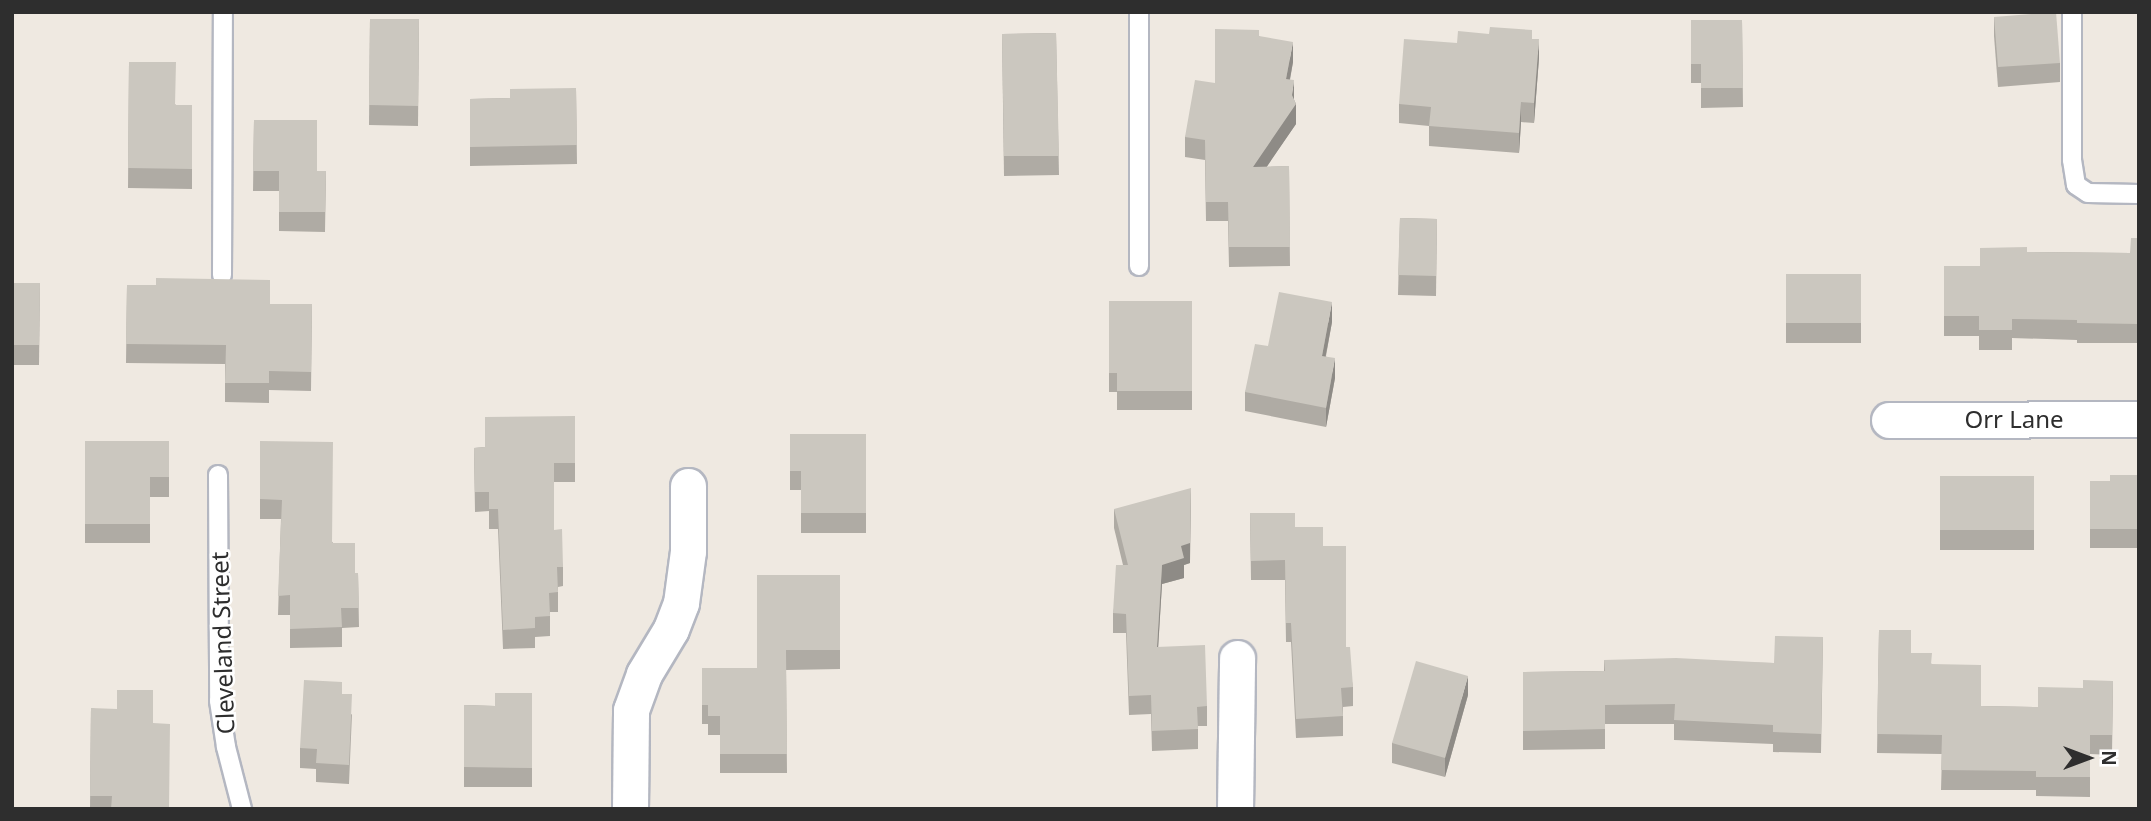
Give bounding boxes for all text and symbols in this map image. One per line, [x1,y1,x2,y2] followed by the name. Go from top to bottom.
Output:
[1964,405,2064,433] street label: Orr Lane
[204,551,240,735] street label: Cleveland Street
[2053,723,2123,793] north arrow
[2096,750,2122,766] text: N

